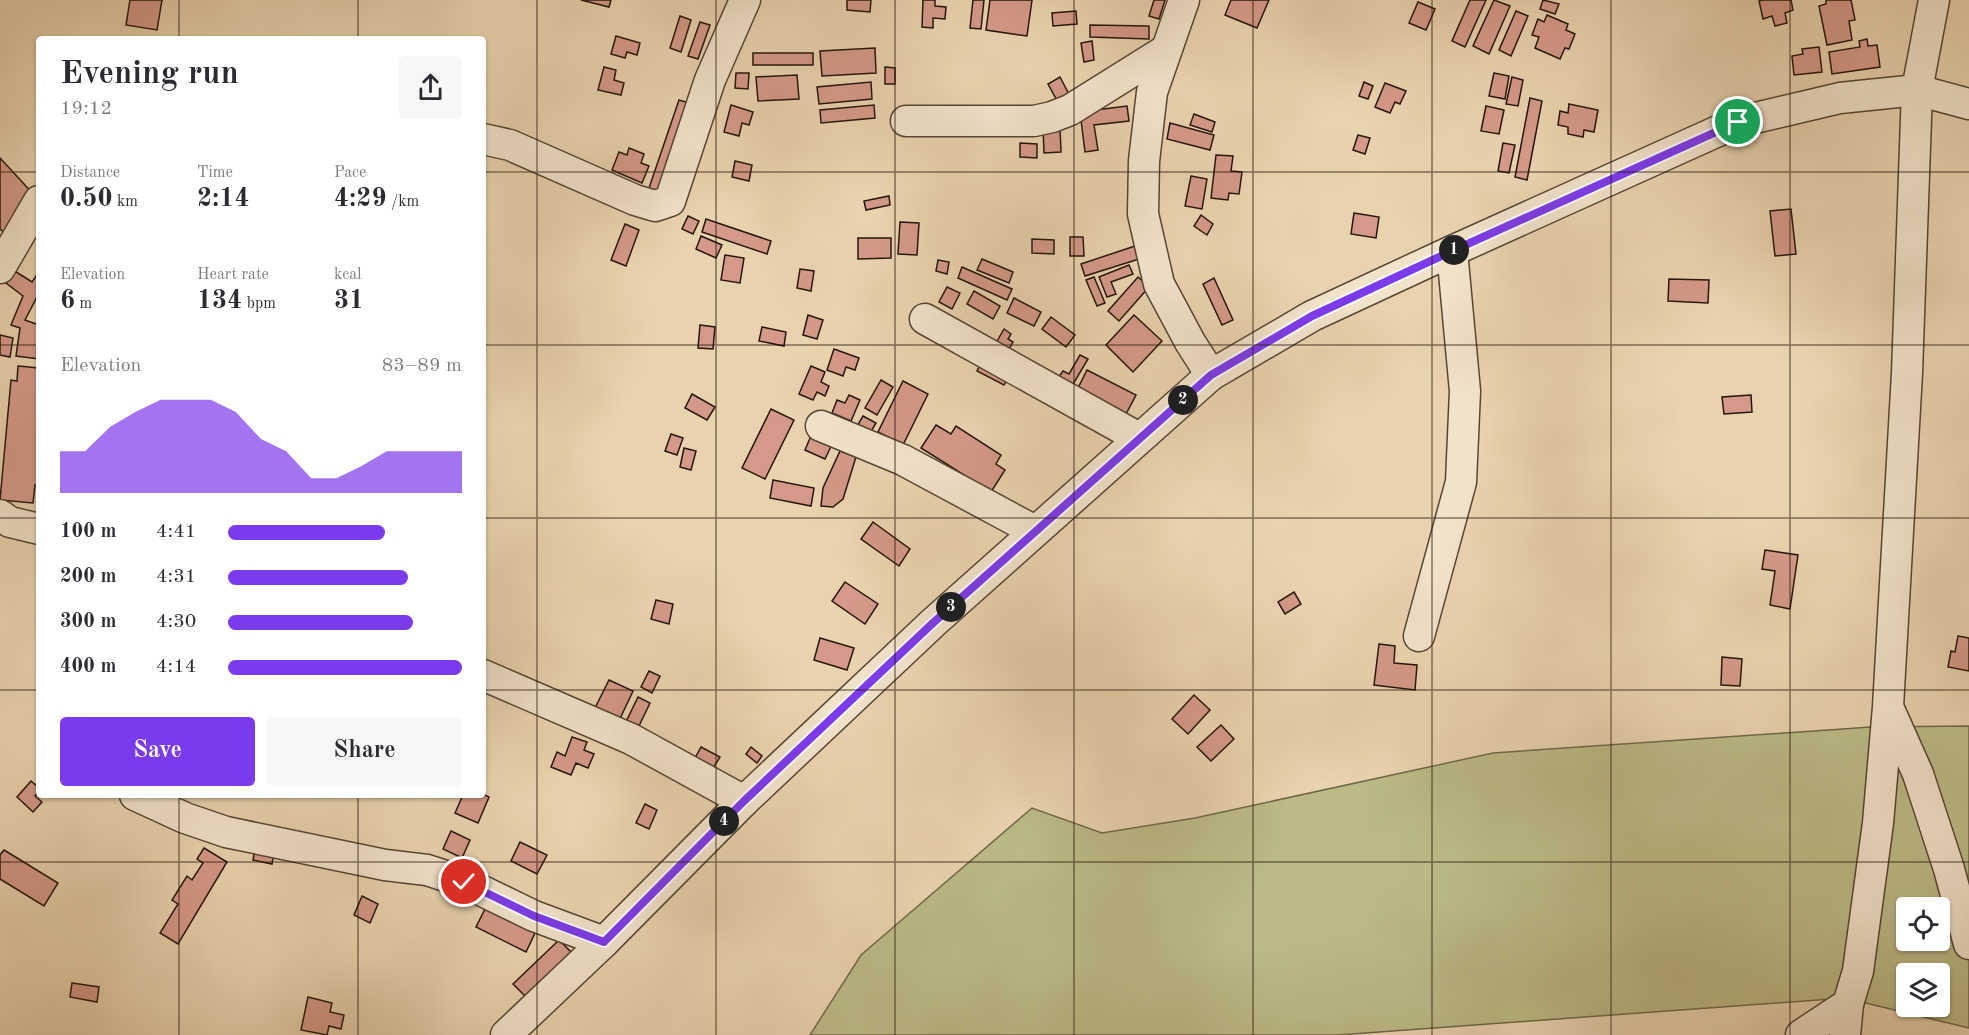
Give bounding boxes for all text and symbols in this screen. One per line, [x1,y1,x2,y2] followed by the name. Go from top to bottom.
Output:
[399,56,462,119] button: share
[60,58,239,91] text: Evening run
[1712,96,1763,147] pin
[60,99,112,119] text: 19:12
[1721,105,1754,138] icon: arrive
[60,165,120,181] text: Distance
[197,165,233,181] text: Time
[334,165,366,181] text: Pace
[60,186,113,212] text: 0.50
[197,186,250,212] text: 2:14
[334,186,387,212] text: 4:29
[113,194,138,210] text: km
[387,194,419,210] text: /km
[1439,235,1469,265] pin: 1
[1449,242,1459,258] text: 1
[60,267,125,283] text: Elevation
[197,267,269,283] text: Heart rate
[334,267,362,283] text: kcal
[60,288,75,314] text: 6
[197,288,242,314] text: 134
[334,288,364,314] text: 31
[75,296,92,312] text: m
[242,296,276,312] text: bpm
[60,356,141,376] text: Elevation
[382,356,462,376] text: 83–89 m
[1168,385,1198,415] pin: 2
[1178,392,1188,408] text: 2
[60,522,116,542] text: 100 m
[156,522,196,542] text: 4:41
[60,567,116,587] text: 200 m
[156,567,196,587] text: 4:31
[936,592,966,622] pin: 3
[946,599,956,615] text: 3
[60,612,116,632] text: 300 m
[156,612,196,632] text: 4:30
[60,657,116,677] text: 400 m
[156,657,196,677] text: 4:14
[60,717,255,786] button: Save
[267,717,462,786] button: Share
[709,806,739,836] pin: 4
[719,813,729,829] text: 4
[438,856,489,907] pin
[447,865,480,898] icon: check
[1896,897,1950,1017] map controls
[1896,897,1950,951] button: locate
[1896,963,1950,1017] button: layers

